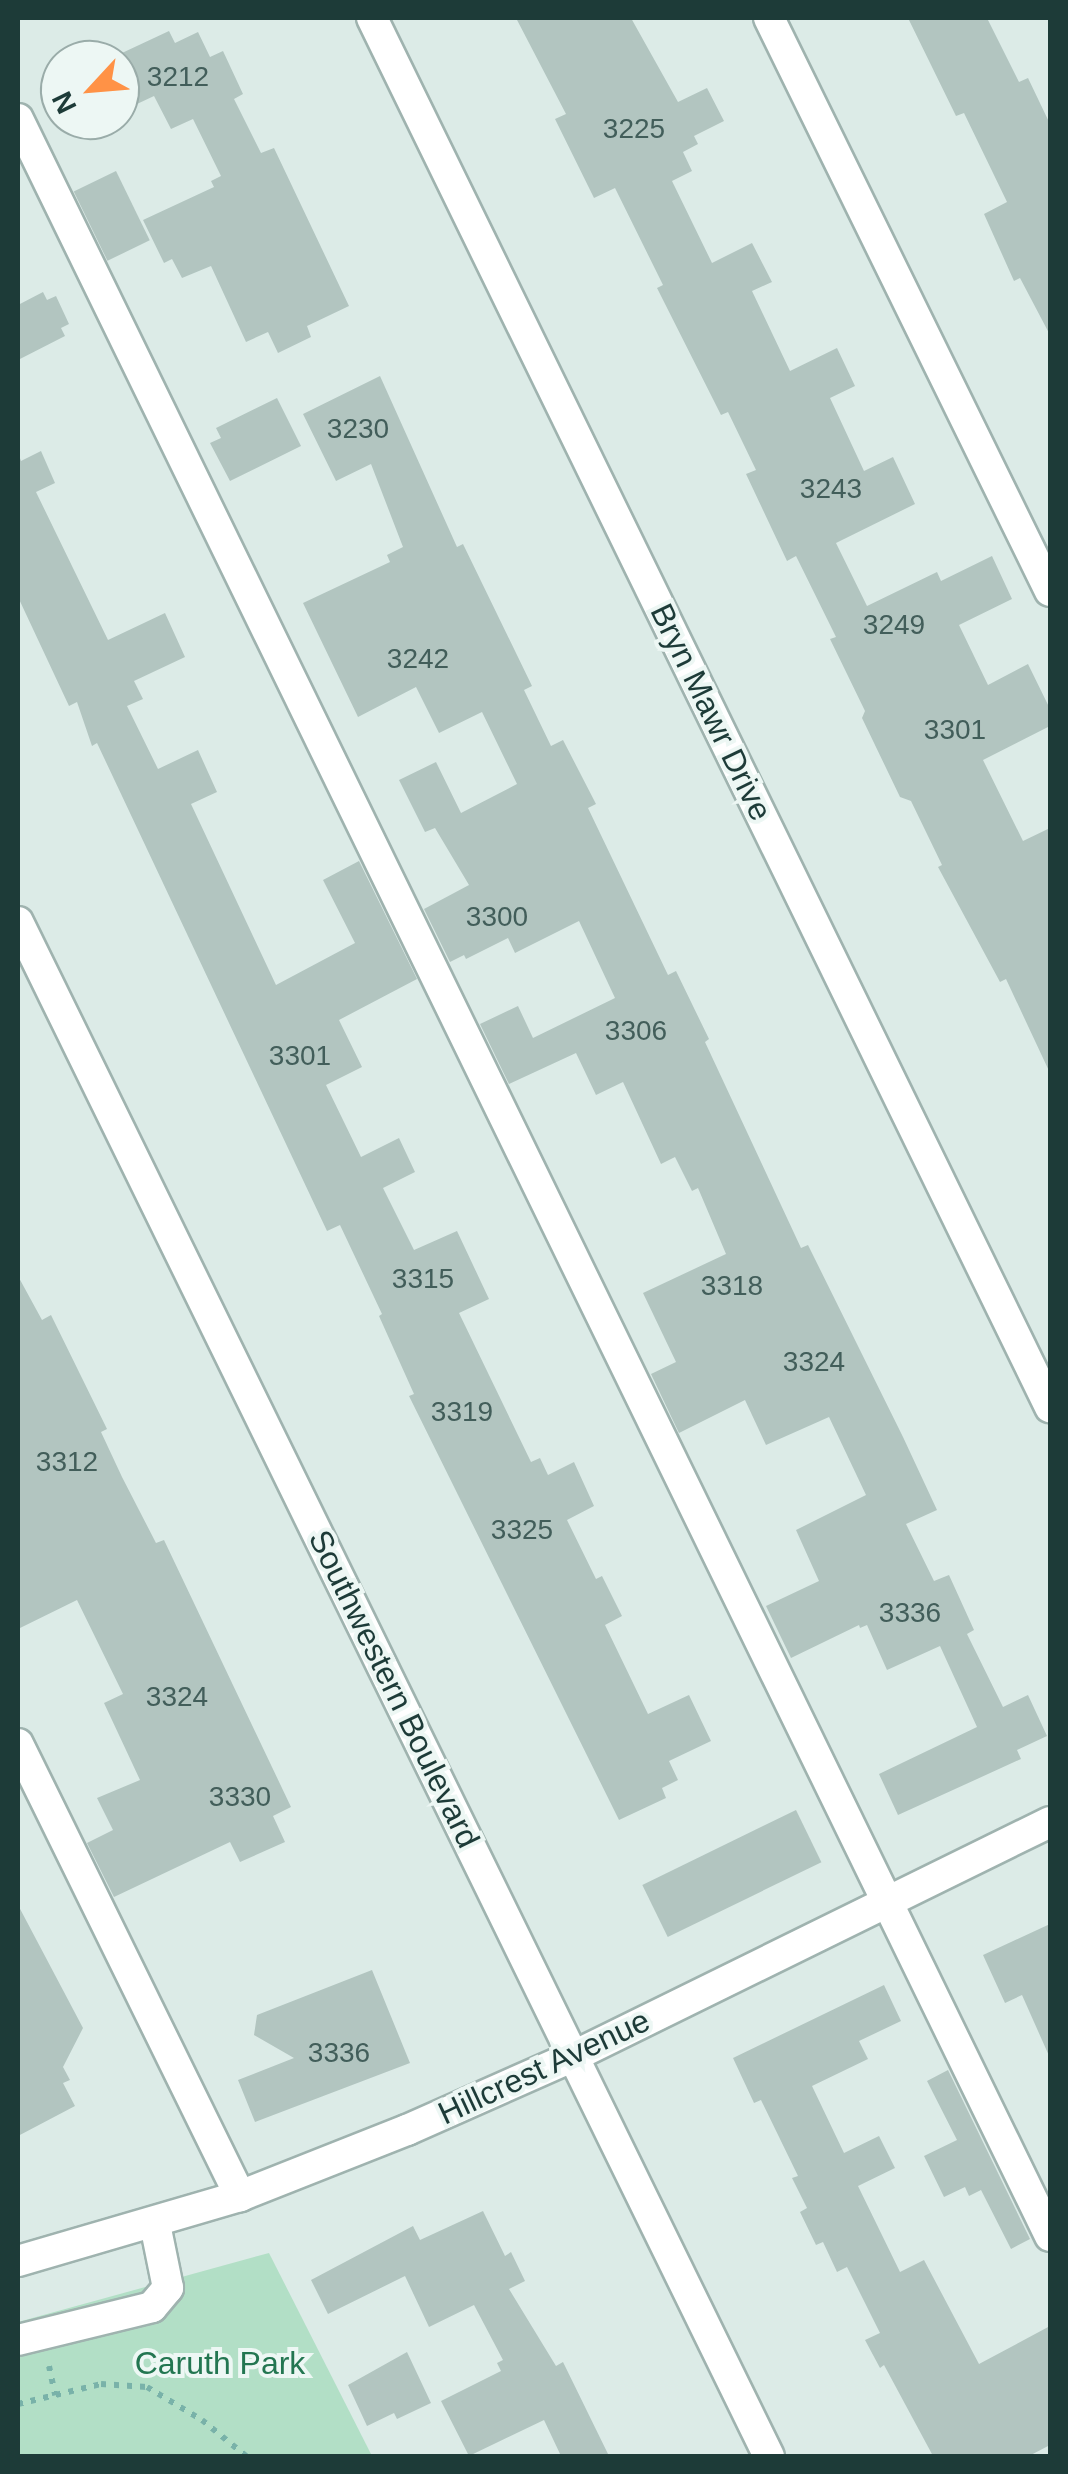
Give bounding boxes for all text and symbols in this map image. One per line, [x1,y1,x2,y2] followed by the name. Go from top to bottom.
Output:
[40,40,140,140] north arrow
[147,60,209,94] house number: 3212
[46,87,83,118] text: N
[603,112,665,146] house number: 3225
[327,412,389,446] house number: 3230
[800,472,862,506] house number: 3243
[642,597,780,827] street label: Bryn Mawr Drive
[863,608,925,642] house number: 3249
[387,642,449,676] house number: 3242
[924,713,986,747] house number: 3301
[466,900,528,934] house number: 3300
[605,1014,667,1048] house number: 3306
[269,1039,331,1073] house number: 3301
[392,1262,454,1296] house number: 3315
[701,1269,763,1303] house number: 3318
[783,1345,845,1379] house number: 3324
[431,1395,493,1429] house number: 3319
[36,1445,98,1479] house number: 3312
[491,1513,553,1547] house number: 3325
[300,1524,488,1854] street label: Southwestern Boulevard
[879,1596,941,1630] house number: 3336
[146,1680,208,1714] house number: 3324
[209,1780,271,1814] house number: 3330
[431,2001,657,2133] street label: Hillcrest Avenue
[308,2036,370,2070] house number: 3336
[135,2344,305,2382] park label: Caruth Park

